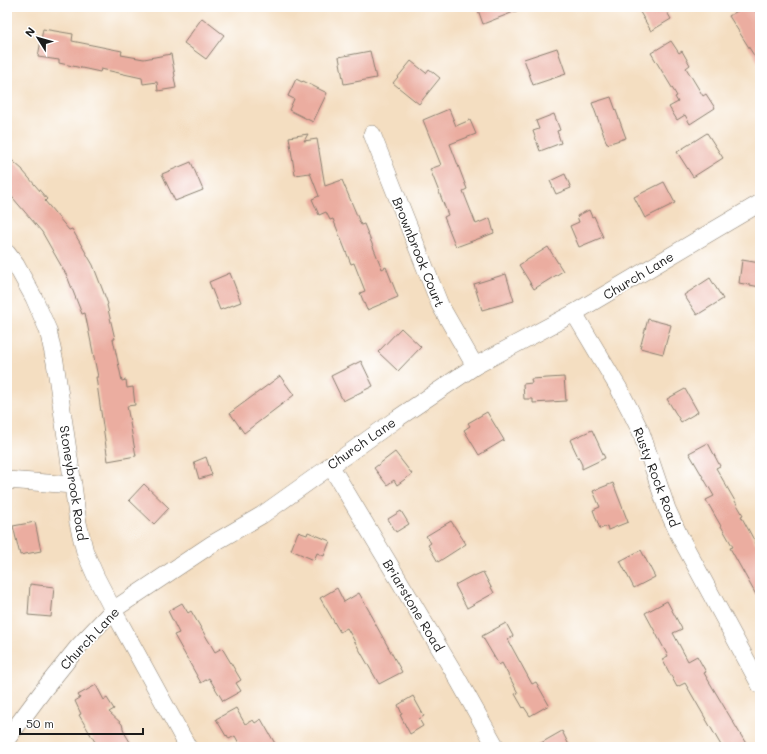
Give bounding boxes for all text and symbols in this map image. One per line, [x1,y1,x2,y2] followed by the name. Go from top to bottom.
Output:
[18,18,58,58] north arrow
[21,24,38,40] text: N
[389,194,449,310] street label: Brownbrook Court
[600,247,676,303] street label: Church Lane
[324,413,398,473] street label: Church Lane
[56,424,92,542] street label: Stoneybrook Road
[630,425,684,529] street label: Rusty Rock Road
[380,556,448,654] street label: Briarstone Road
[56,603,122,673] street label: Church Lane
[20,710,143,736] scale bar
[26,715,54,731] text: 50 m

